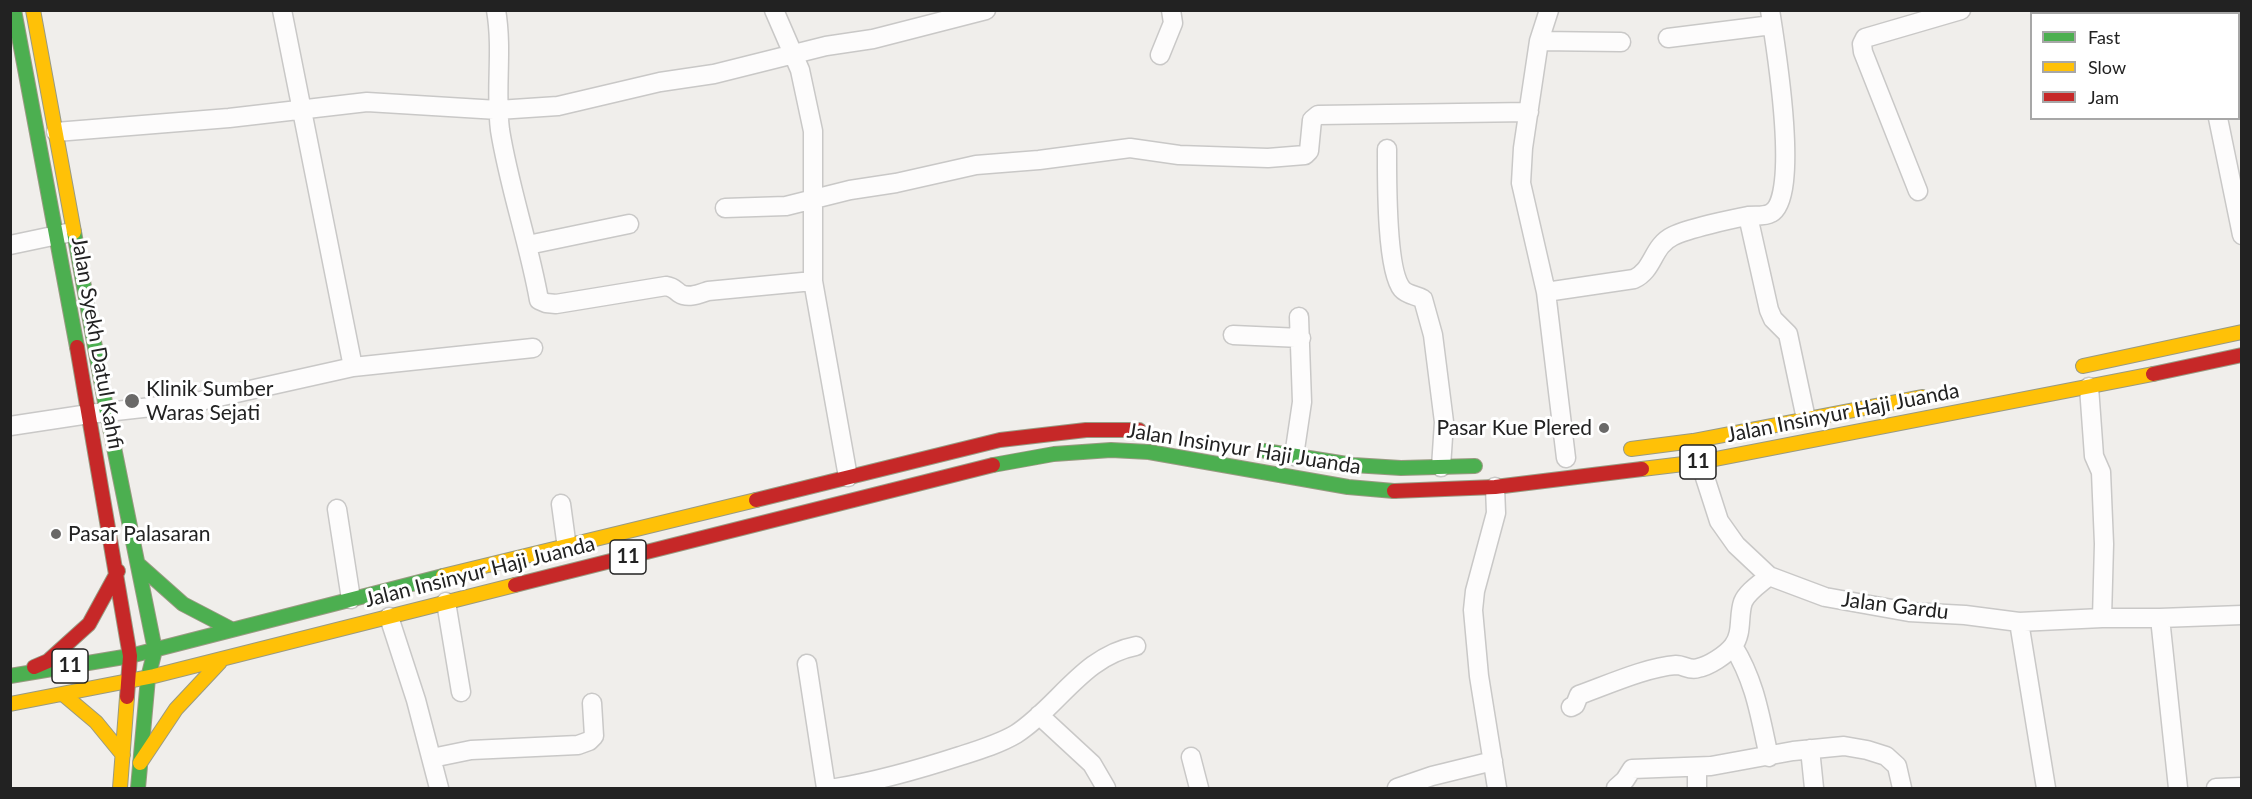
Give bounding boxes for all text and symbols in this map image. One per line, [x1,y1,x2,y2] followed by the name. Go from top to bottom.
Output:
[2030,12,2240,120] legend
[2088,26,2120,48] text: Fast
[2088,56,2126,78] text: Slow
[2088,86,2119,108] text: Jam
[66,235,128,451] street label: Jalan Syekh Datul Kahfi
[146,376,273,426] place label: Klinik Sumber Waras Sejati
[1725,378,1961,448] street label: Jalan Insinyur Haji Juanda
[123,392,141,410] marker: Klinik Sumber Waras Sejati
[1437,415,1592,441] place label: Pasar Kue Plered
[1125,418,1363,480] street label: Jalan Insinyur Haji Juanda
[1597,421,1611,435] marker: Pasar Kue Plered
[1680,445,1716,479] road number: 11
[68,521,211,547] place label: Pasar Palasaran
[49,527,63,541] marker: Pasar Palasaran
[362,531,598,613] street label: Jalan Insinyur Haji Juanda
[610,540,646,574] road number: 11
[1840,587,1950,625] street label: Jalan Gardu
[52,649,88,683] road number: 11

